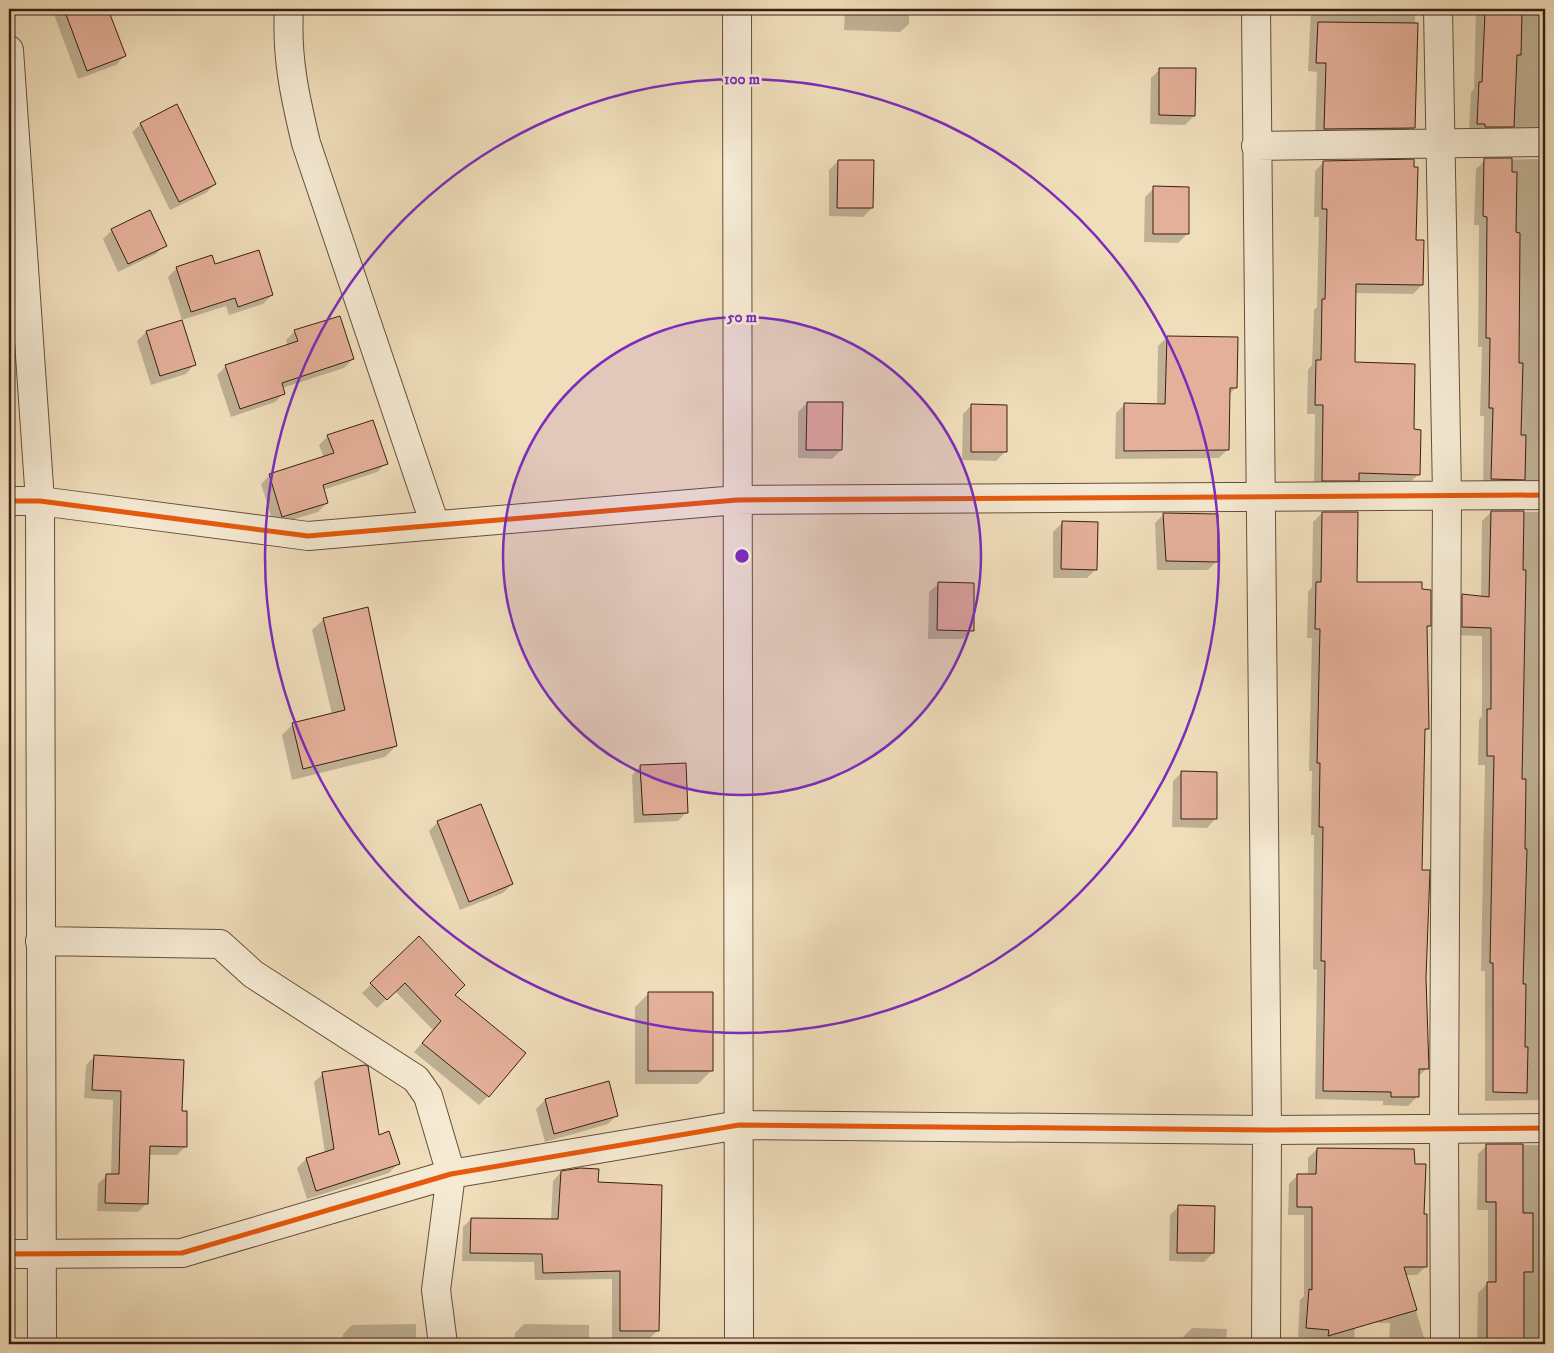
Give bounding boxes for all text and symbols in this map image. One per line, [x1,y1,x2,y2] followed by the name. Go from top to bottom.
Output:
[724,70,761,89] text: 100 m
[726,308,758,327] text: 50 m
[733,547,751,565] centre of rings

